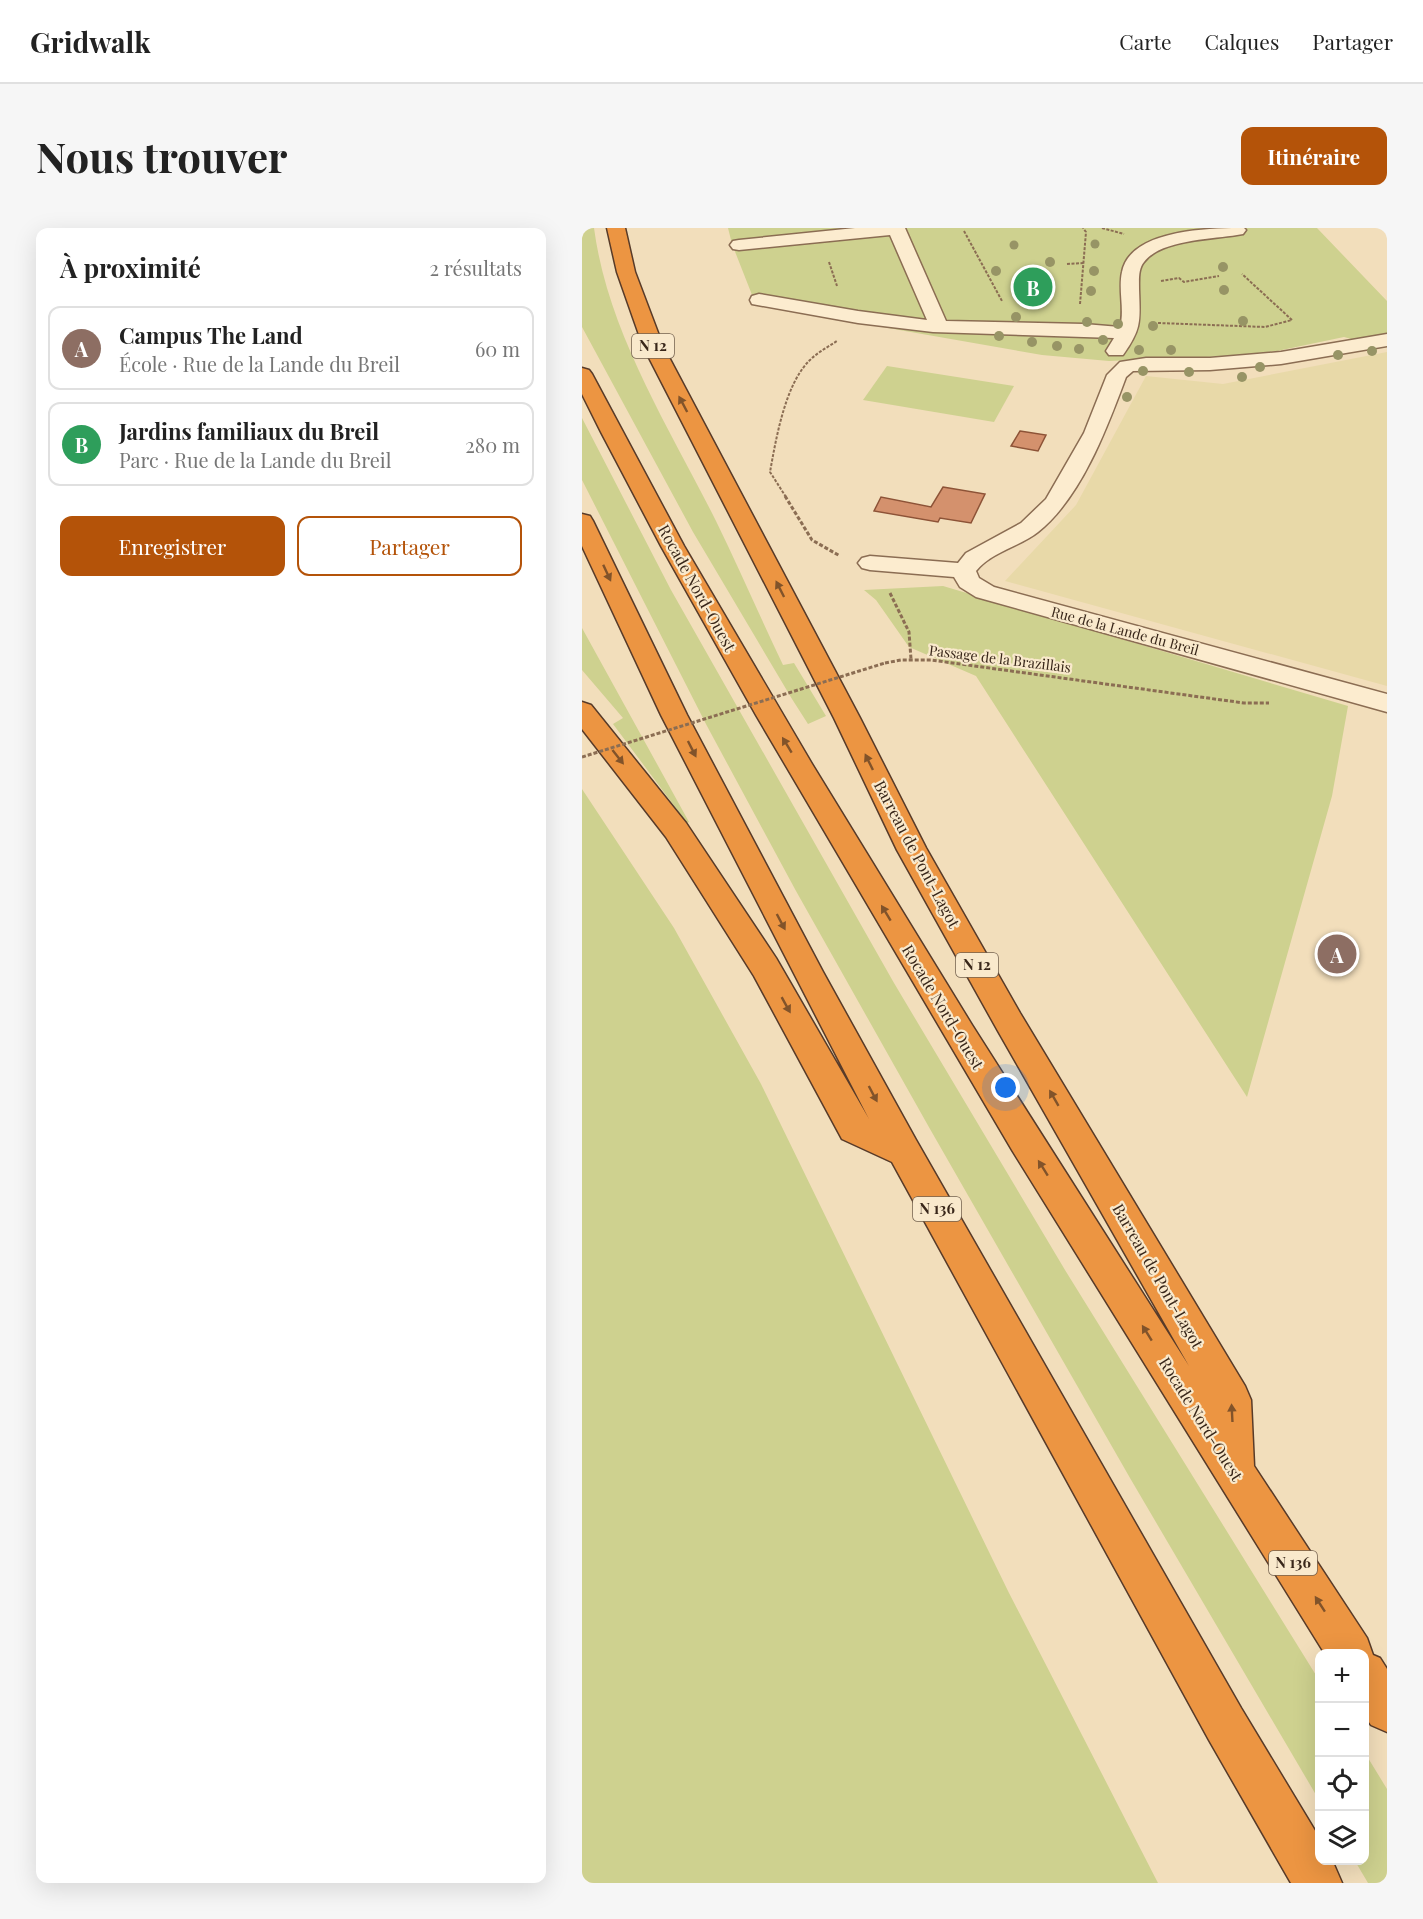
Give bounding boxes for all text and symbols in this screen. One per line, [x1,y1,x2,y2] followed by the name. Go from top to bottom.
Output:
[30,23,151,60] text: Gridwalk
[1119,27,1172,55] text: Carte
[1205,27,1279,55] text: Calques
[1312,27,1393,55] text: Partager
[1241,127,1387,185] button: Itinéraire
[36,128,287,184] text: Nous trouver
[60,250,201,285] text: À proximité
[429,254,522,281] text: 2 résultats
[1014,264,1052,310] pin: B
[119,320,303,350] text: Campus The Land
[632,334,674,358] road number: N 12
[75,335,88,362] text: A
[475,335,520,362] text: 60 m
[119,350,400,377] text: École · Rue de la Lande du Breil
[678,395,688,412] one-way arrow
[119,416,379,446] text: Jardins familiaux du Breil
[75,431,88,458] text: B
[465,431,520,458] text: 280 m
[119,446,391,473] text: Parc · Rue de la Lande du Breil
[60,516,285,576] button: Enregistrer
[297,516,522,576] button: Partager
[654,521,741,655] street label: Rocade Nord-Ouest
[603,565,612,582] one-way arrow
[775,580,785,597] one-way arrow
[1049,602,1201,659] street label: Rue de la Lande du Breil
[928,640,1072,677] street label: Passage de la Brazillais
[781,737,792,753] one-way arrow
[686,740,696,758] one-way arrow
[612,749,625,765] one-way arrow
[864,754,873,771] one-way arrow
[870,777,965,931] street label: Barreau de Pont-Lagot
[880,905,891,921] one-way arrow
[776,914,786,931] one-way arrow
[1318,932,1356,976] pin: A
[898,940,989,1073] street label: Rocade Nord-Ouest
[956,953,998,977] road number: N 12
[781,997,791,1014] one-way arrow
[991,1073,1020,1102] your location
[868,1086,878,1103] one-way arrow
[1049,1090,1059,1107] one-way arrow
[1038,1160,1049,1176] one-way arrow
[913,1197,961,1221] road number: N 136
[1108,1200,1209,1352] street label: Barreau de Pont-Lagot
[1142,1325,1153,1341] one-way arrow
[1155,1353,1248,1485] street label: Rocade Nord-Ouest
[1227,1404,1236,1423] one-way arrow
[1269,1551,1317,1575] road number: N 136
[1314,1596,1325,1612] one-way arrow
[1315,1649,1369,1865] map controls
[1315,1649,1369,1703] button: +
[1315,1703,1369,1757] button: −
[1315,1757,1369,1811] button: locate
[1315,1811,1369,1865] button: layers

